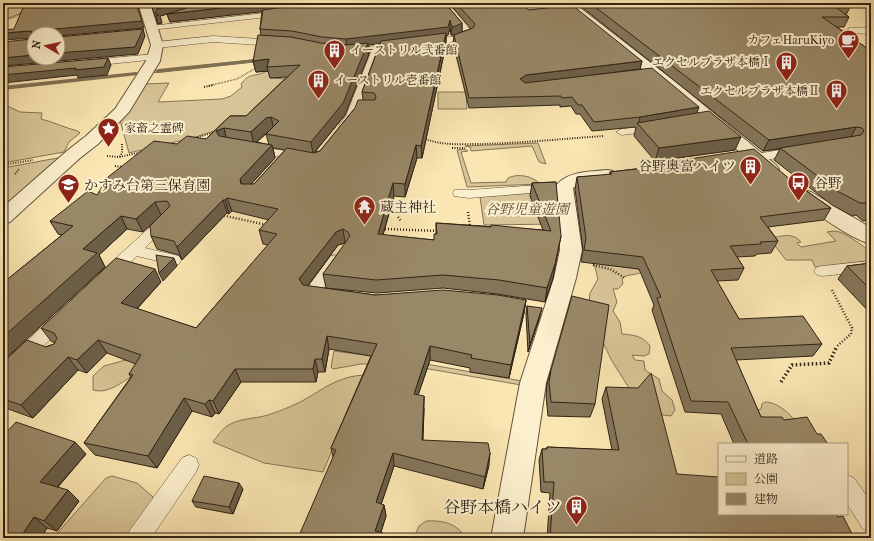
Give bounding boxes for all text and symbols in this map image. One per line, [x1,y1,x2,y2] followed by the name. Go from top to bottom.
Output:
[26,26,66,66] north arrow
[836,27,862,60] cafe icon: カフェHaruKiyo
[747,33,834,47] place label: カフェHaruKiyo
[322,37,348,70] building icon: イーストリル弐番館
[30,39,44,50] text: N
[350,43,457,57] place label: イーストリル弐番館
[774,49,800,82] building icon: エクセルプラザ本橋Ⅰ
[652,55,772,69] place label: エクセルプラザ本橋Ⅰ
[306,67,332,100] building icon: イーストリル壱番館
[334,73,441,87] place label: イーストリル壱番館
[823,78,849,111] building icon: エクセルプラザ本橋Ⅱ
[700,84,820,98] place label: エクセルプラザ本橋Ⅱ
[95,115,121,148] place icon: 家畜之霊碑
[124,121,184,135] place label: 家畜之霊碑
[738,153,764,186] building icon: 谷野奥富ハイツ
[638,158,736,175] place label: 谷野奥富ハイツ
[785,170,811,203] bus stop icon: 谷野
[56,172,82,205] school or university icon: かすみ台第三保育園
[814,175,842,192] place label: 谷野
[84,177,210,194] place label: かすみ台第三保育園
[352,194,378,227] temple icon: 蔵主神社
[380,199,436,216] place label: 蔵主神社
[485,201,571,218] park label: 谷野児童遊園
[718,443,848,515] legend
[754,452,778,466] text: 道路
[754,472,778,486] text: 公園
[754,492,778,506] text: 建物
[564,494,590,527] building icon: 谷野本橋ハイツ
[443,497,562,517] place label: 谷野本橋ハイツ

